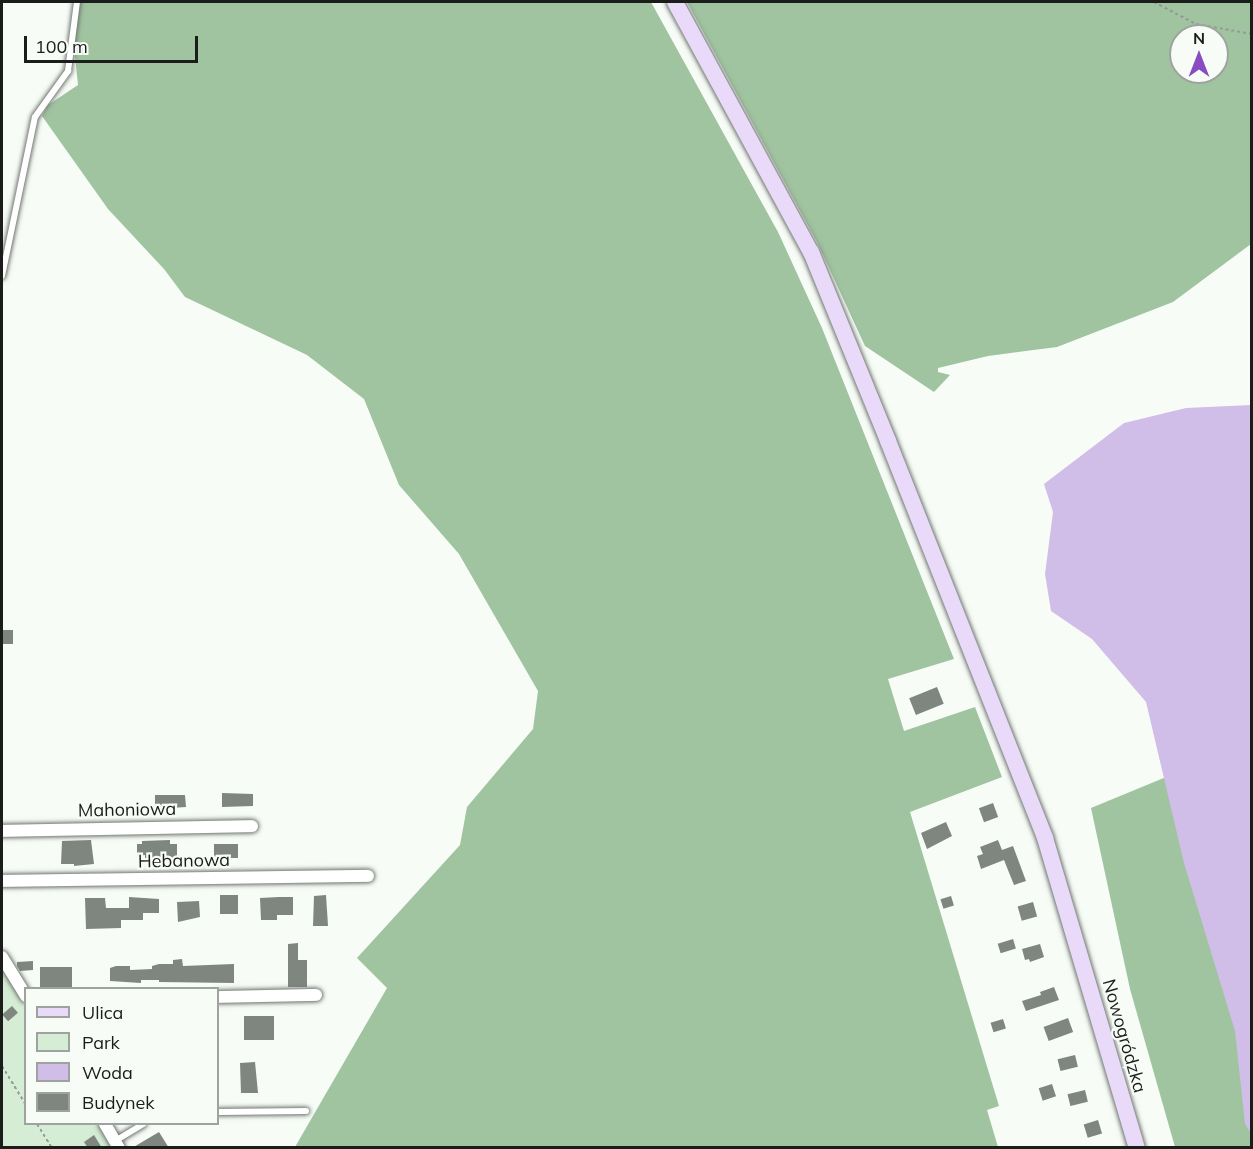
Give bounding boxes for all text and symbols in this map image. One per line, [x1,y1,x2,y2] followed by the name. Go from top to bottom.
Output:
[27,24,201,62] scale bar
[1169,24,1229,84] north arrow
[1193,28,1205,48] text: N
[35,35,88,58] text: 100 m
[78,798,176,822] street label: Mahoniowa
[138,849,230,873] street label: Hebanowa
[1097,977,1151,1095] street label: Nowogródzka
[24,987,219,1125] legend
[82,1001,123,1024] text: Ulica
[82,1031,120,1054] text: Park
[82,1061,133,1084] text: Woda
[82,1091,155,1114] text: Budynek

